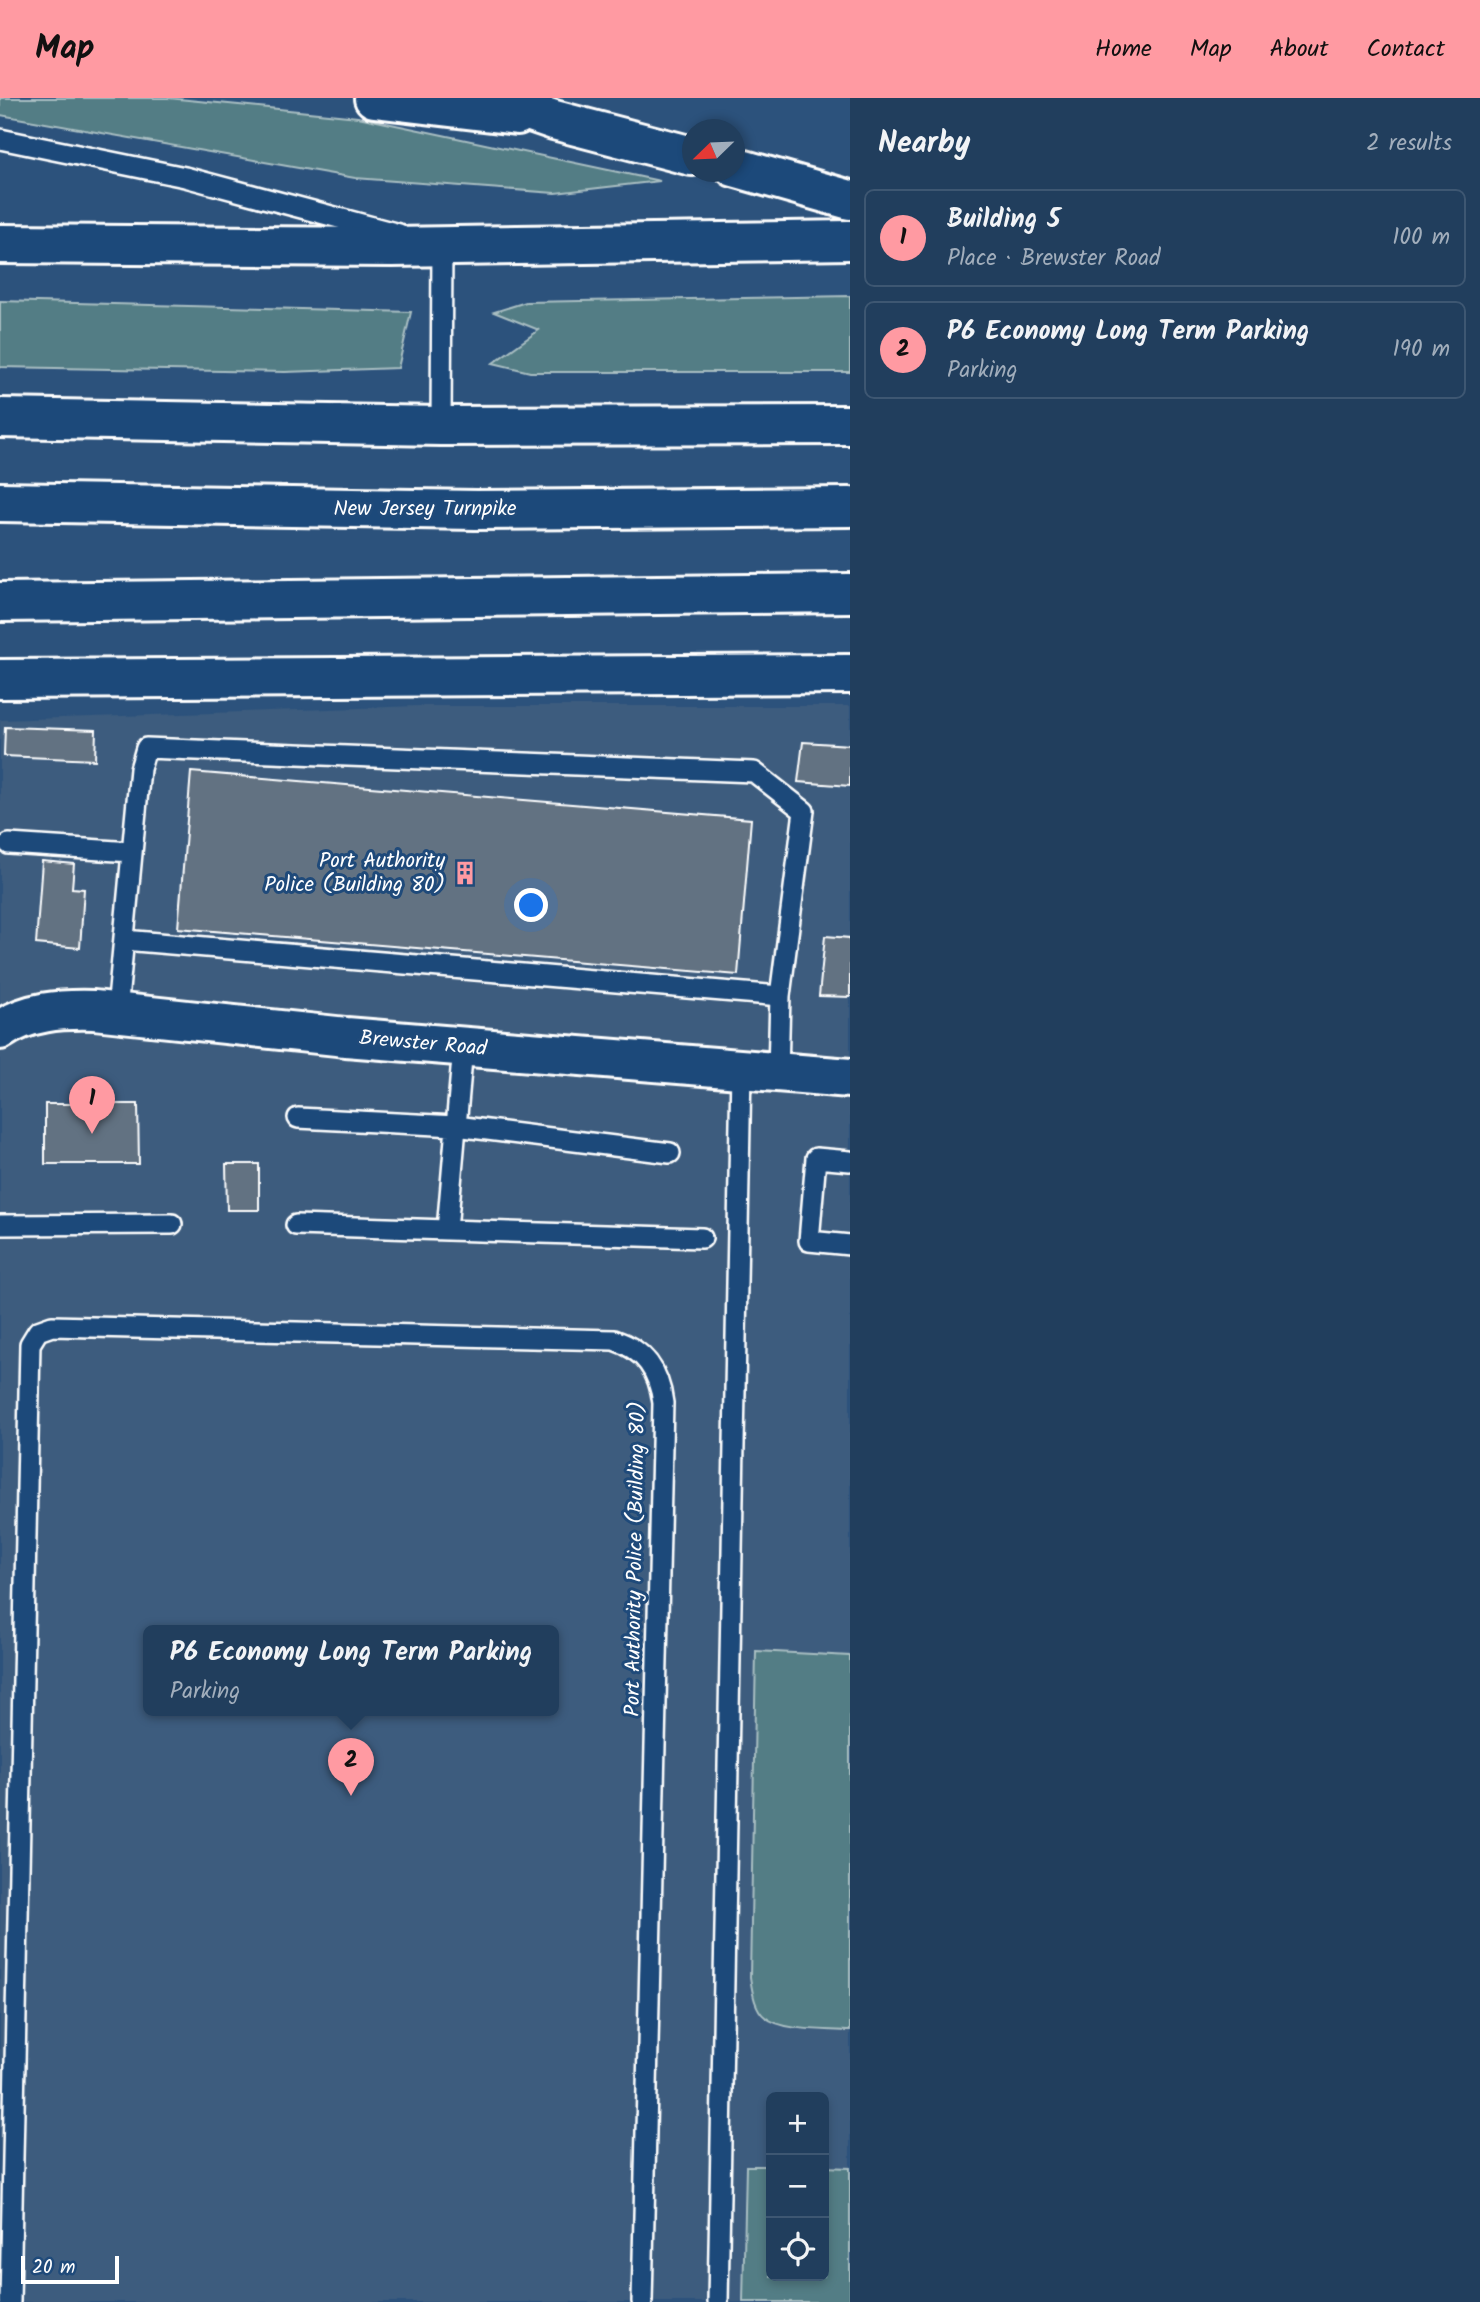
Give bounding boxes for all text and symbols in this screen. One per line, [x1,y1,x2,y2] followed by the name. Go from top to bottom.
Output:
[35,23,95,76] text: Map
[1095,30,1152,69] text: Home
[1190,30,1232,69] text: Map
[1270,30,1328,69] text: About
[1366,30,1445,69] text: Contact
[682,119,745,182] north arrow
[878,120,970,168] text: Nearby
[1366,126,1452,162] text: 2 results
[947,199,1060,241] text: Building 5
[900,220,906,256] text: 1
[1392,220,1450,256] text: 100 m
[947,241,1161,277] text: Place · Brewster Road
[947,311,1309,353] text: P6 Economy Long Term Parking
[896,332,910,368] text: 2
[1393,332,1450,368] text: 190 m
[947,353,1017,389] text: Parking
[334,493,517,526] street label: New Jersey Turnpike
[264,845,445,902] place label: Port Authority Police (Building 80)
[451,859,479,887] building icon: Port Authority Police (Building 80)
[514,888,548,922] your location
[358,1022,489,1066] street label: Brewster Road
[69,1076,115,1134] pin: 1
[617,1401,655,1717] street label: Port Authority Police (Building 80)
[143,1625,559,1716] popup
[170,1632,532,1674] text: P6 Economy Long Term Parking
[170,1674,240,1710] text: Parking
[328,1738,374,1796] pin: 2
[766,2092,829,2281] map controls
[766,2092,829,2155] button: +
[766,2155,829,2218] button: −
[766,2218,829,2281] button: locate
[21,2253,119,2285] scale bar
[32,2253,75,2283] text: 20 m

